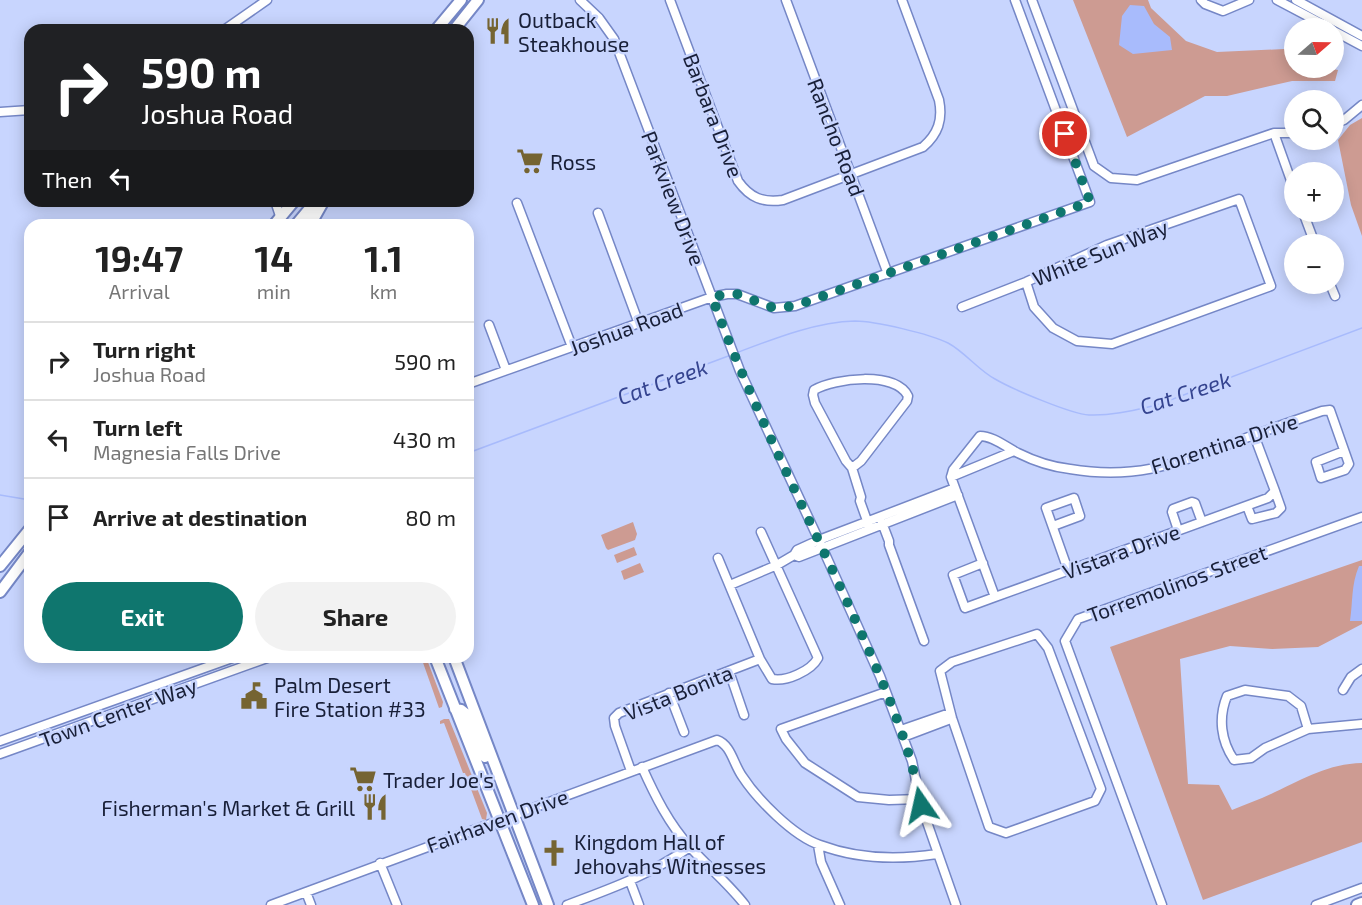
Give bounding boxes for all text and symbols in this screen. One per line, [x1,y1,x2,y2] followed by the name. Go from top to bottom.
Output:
[518,7,629,56] place label: Outback Steakhouse
[483,16,513,46] restaurant icon: Outback Steakhouse
[1284,18,1344,78] north arrow
[1284,18,1344,294] map controls
[141,46,262,96] text: 590 m
[42,48,120,126] icon: right
[679,49,749,181] street label: Barbara Drive
[803,75,871,199] street label: Rancho Road
[1284,90,1344,150] button: search
[141,97,293,129] text: Joshua Road
[1039,108,1090,159] pin
[1048,117,1081,150] icon: arrive
[637,127,711,269] street label: Parkview Drive
[515,146,545,176] supermarket icon: Ross
[550,149,596,174] place label: Ross
[104,162,137,195] icon: left
[1284,162,1344,222] button: +
[42,166,92,192] text: Then
[1029,213,1171,291] street label: White Sun Way
[1284,234,1344,294] button: −
[95,236,183,279] text: 19:47
[255,236,293,279] text: 14
[364,236,403,279] text: 1.1
[109,279,170,303] text: Arrival
[257,279,291,303] text: min
[370,279,397,303] text: km
[566,296,686,360] street label: Joshua Road
[93,336,195,362] text: Turn right
[42,345,75,378] icon: right
[394,348,456,374] text: 590 m
[613,353,711,409] water label: Cat Creek
[93,362,206,386] text: Joshua Road
[1136,365,1234,419] water label: Cat Creek
[1148,408,1300,478] street label: Florentina Drive
[93,414,182,440] text: Turn left
[42,423,75,456] icon: left
[393,426,456,452] text: 430 m
[93,440,281,464] text: Magnesia Falls Drive
[42,501,75,534] icon: arrive
[93,504,307,530] text: Arrive at destination
[405,504,456,530] text: 80 m
[1059,518,1183,584] street label: Vistara Drive
[1084,539,1270,627] street label: Torremolinos Street
[42,582,243,651] button: Exit
[255,582,456,651] button: Share
[620,659,736,725] street label: Vista Bonita
[36,672,200,752] street label: Town Center Way
[274,672,426,721] place label: Palm Desert Fire Station #33
[239,681,269,711] public building icon: Palm Desert Fire Station #33
[348,764,378,794] supermarket icon: Trader Joe's
[383,767,494,792] place label: Trader Joe's
[889,773,953,837] position arrow
[423,783,571,857] street label: Fairhaven Drive
[360,792,390,822] restaurant icon: Fisherman's Market & Grill
[101,795,356,820] place label: Fisherman's Market & Grill
[574,829,766,878] place label: Kingdom Hall of Jehovahs Witnesses
[539,838,569,868] church icon: Kingdom Hall of Jehovahs Witnesses

